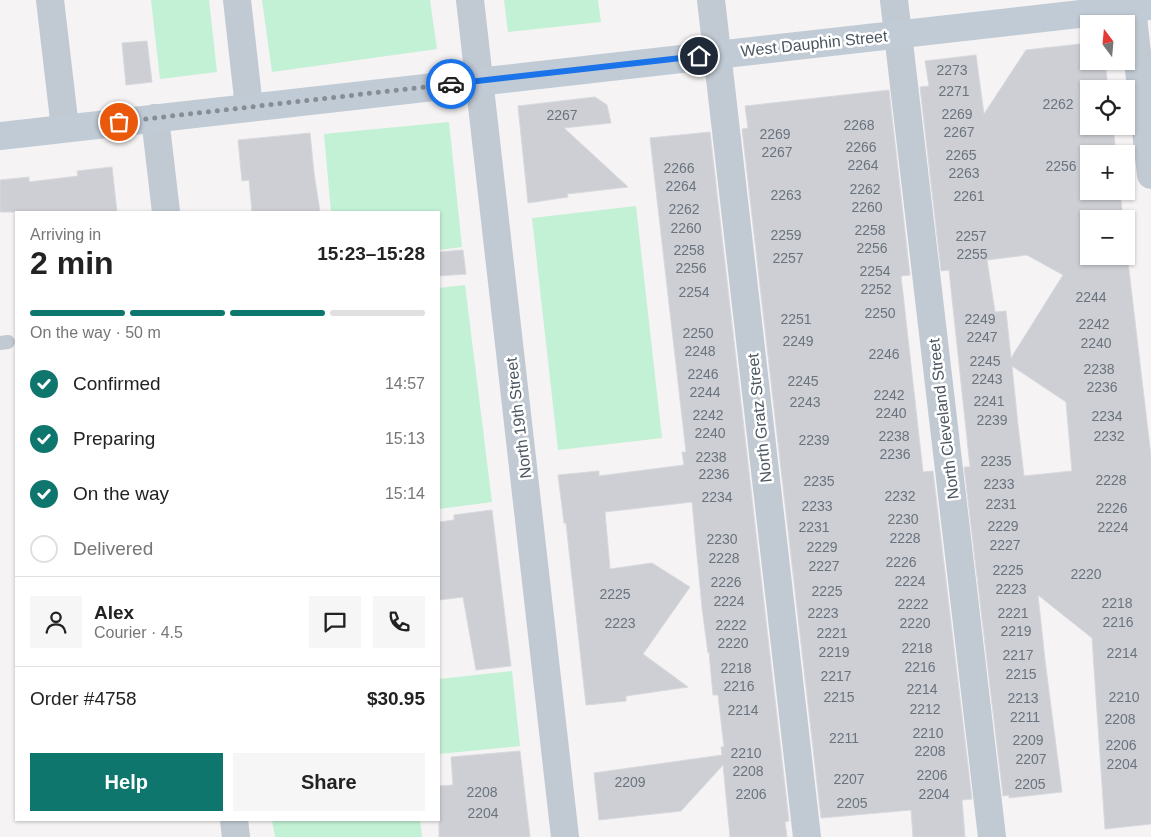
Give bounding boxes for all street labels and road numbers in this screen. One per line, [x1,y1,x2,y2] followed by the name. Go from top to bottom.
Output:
[740,27,889,60] street label: West Dauphin Street
[925,337,962,500] street label: North Cleveland Street
[744,352,775,483] street label: North Gratz Street
[503,356,534,479] street label: North 19th Street

